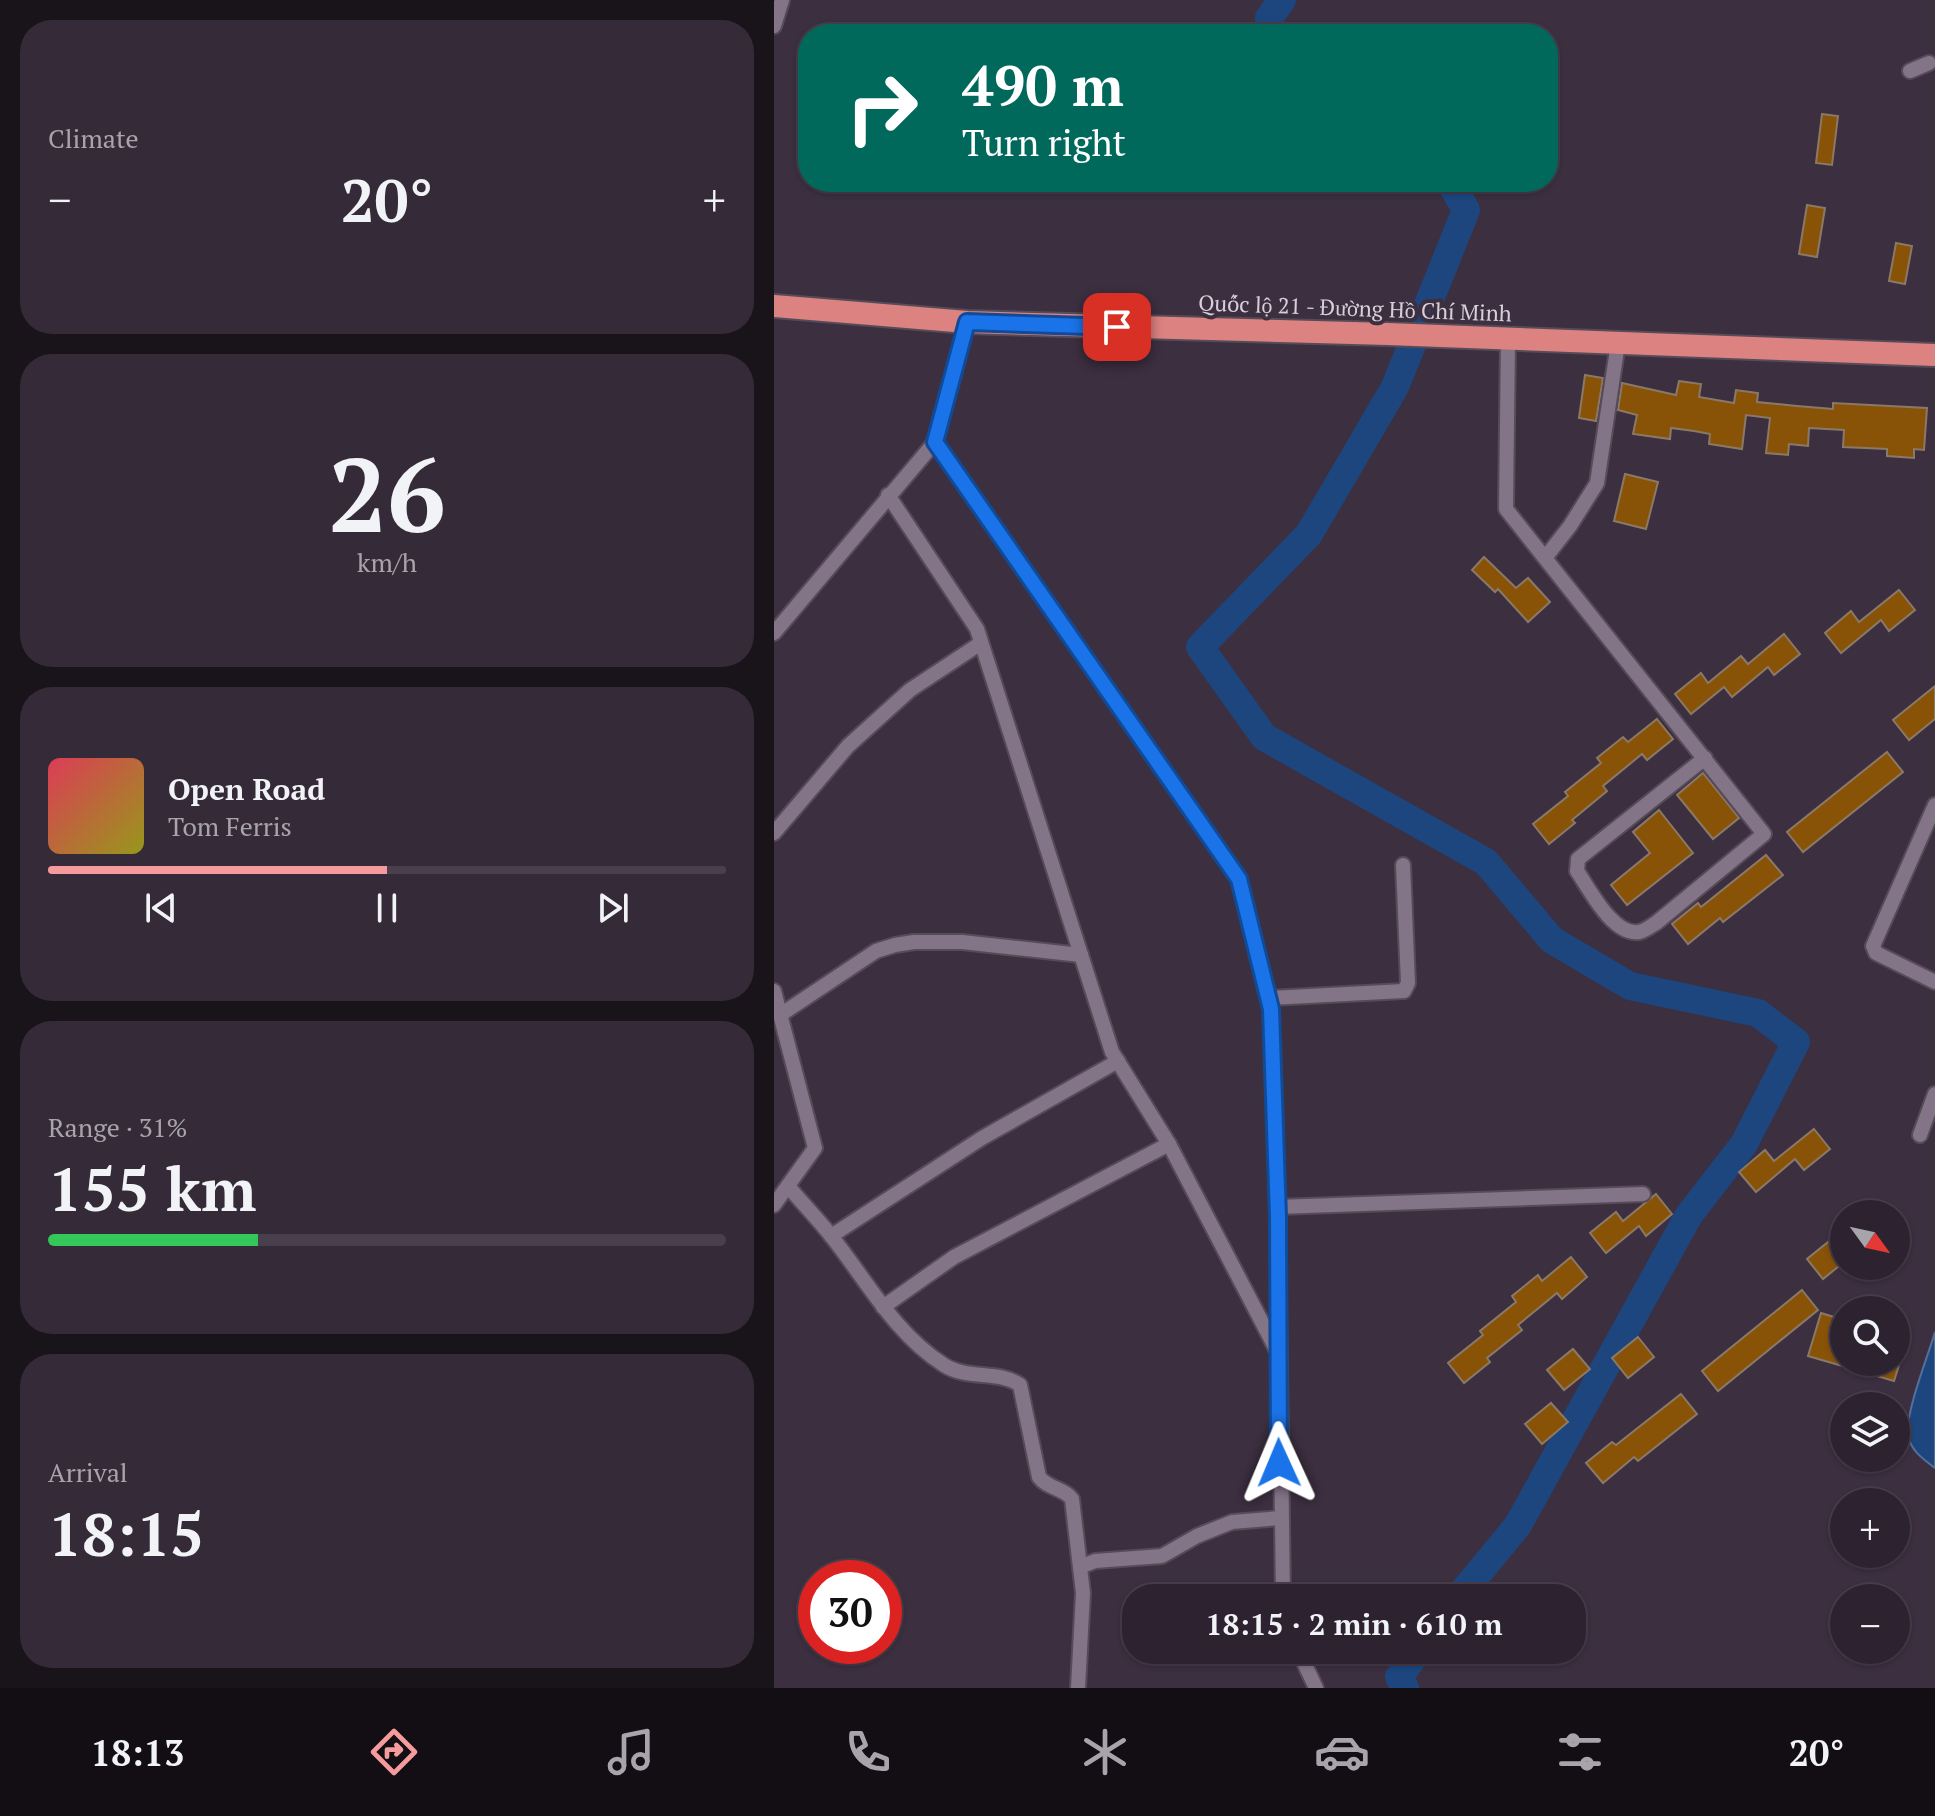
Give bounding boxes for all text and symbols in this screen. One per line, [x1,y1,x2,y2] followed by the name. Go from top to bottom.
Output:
[962,48,1124,122] text: 490 m
[830,56,934,160] icon: right
[962,119,1126,166] text: Turn right
[48,121,139,155] text: Climate
[341,160,433,239] text: 20°
[48,170,71,229] text: −
[703,170,726,229] text: +
[1198,288,1512,327] street label: Quốc lộ 21 - Đường Hồ Chí Minh
[1083,293,1151,361] pin
[1095,305,1139,349] icon: arrive
[328,424,446,562] text: 26
[357,545,417,579] text: km/h
[168,769,325,809] text: Open Road
[168,809,292,843] text: Tom Ferris
[139,886,183,930] icon: previous
[365,886,409,930] icon: pause
[591,886,635,930] icon: next
[48,1110,187,1144] text: Range · 31%
[48,1149,256,1228] text: 155 km
[1830,1200,1910,1280] north arrow
[1830,1200,1910,1664] map controls
[1830,1296,1910,1376] button: search
[1830,1392,1910,1472] button: layers
[1237,1421,1321,1505] position arrow
[48,1455,128,1489] text: Arrival
[1830,1488,1910,1568] button: +
[48,1494,204,1573] text: 18:15
[798,1560,902,1664] speed limit sign: 30
[1830,1584,1910,1664] button: −
[1206,1604,1502,1644] text: 18:15 · 2 min · 610 m
[366,1724,422,1780] icon: directions
[603,1724,659,1780] icon: music
[840,1724,896,1780] icon: phone
[1077,1724,1133,1780] icon: climate
[1314,1724,1370,1780] icon: car
[1552,1724,1608,1780] icon: filters
[91,1729,184,1776] text: 18:13
[1789,1729,1844,1776] text: 20°

